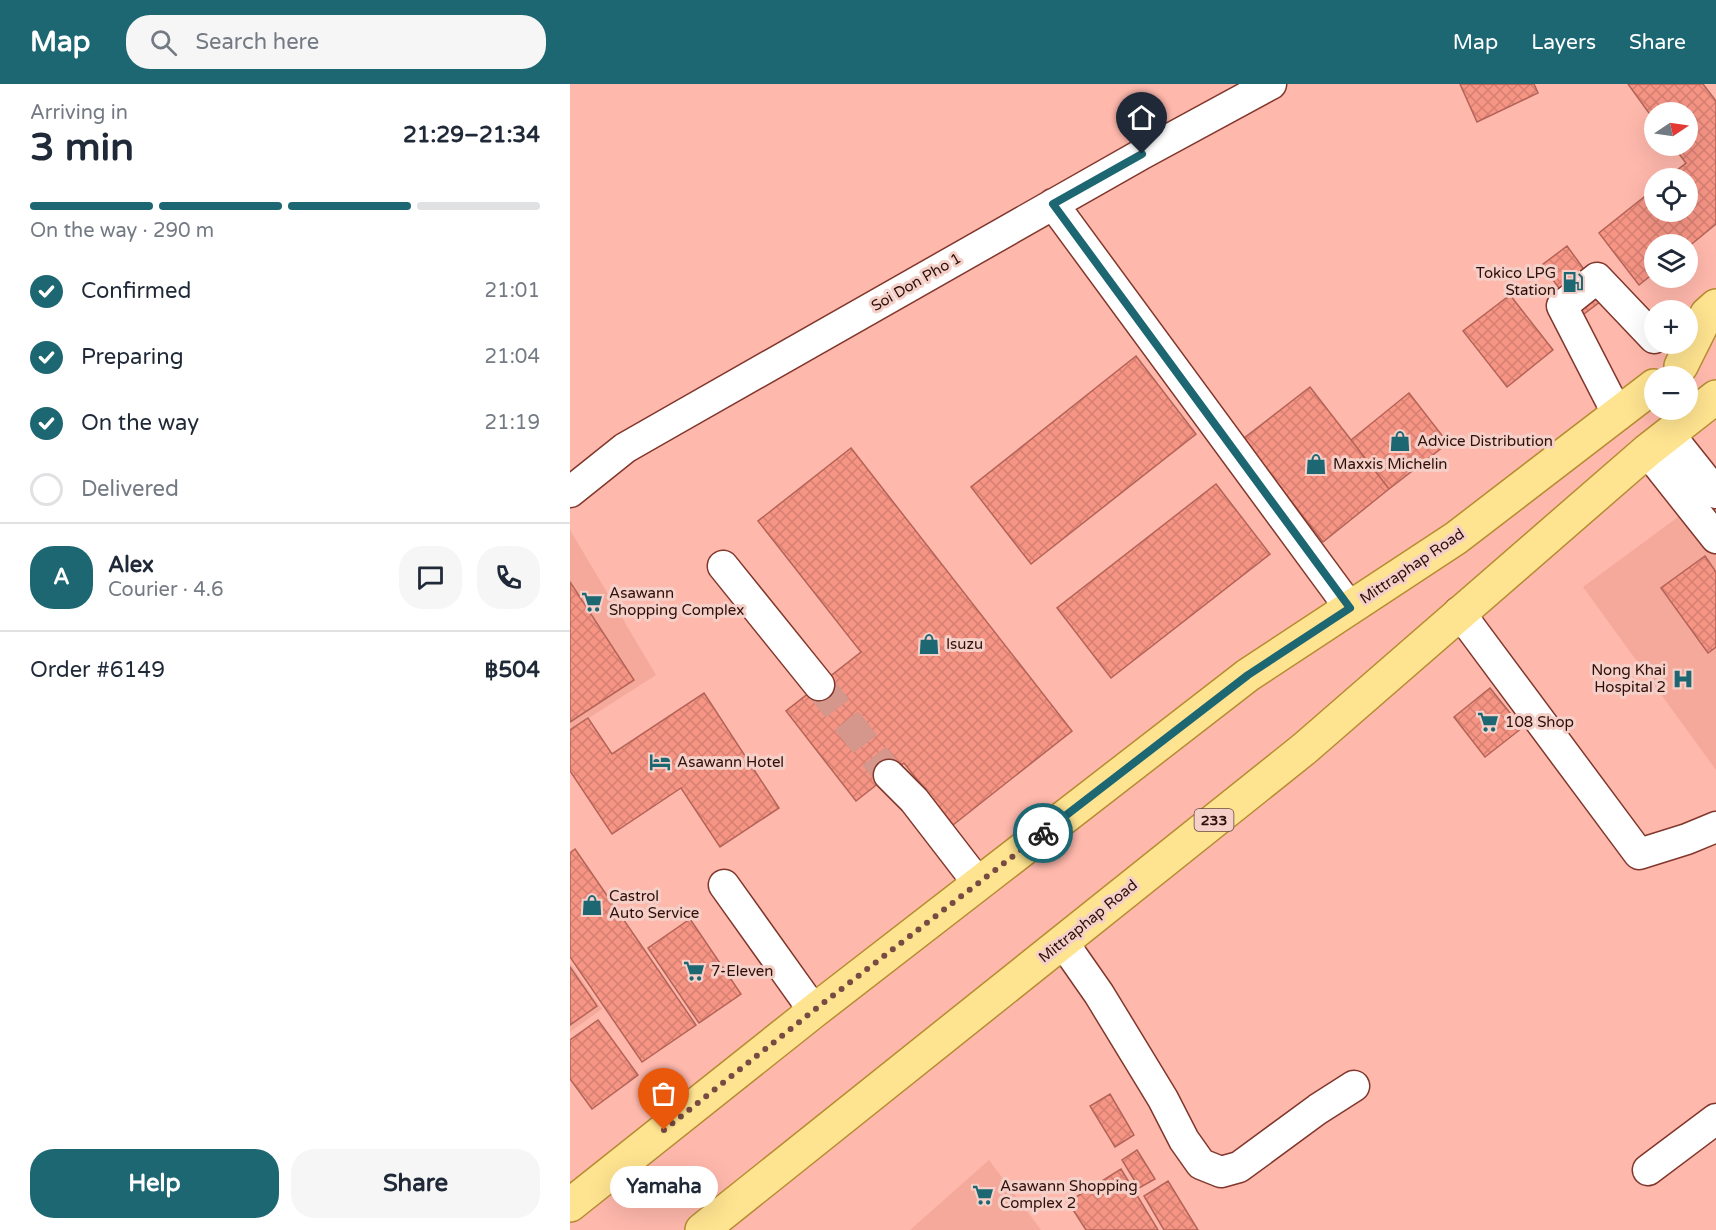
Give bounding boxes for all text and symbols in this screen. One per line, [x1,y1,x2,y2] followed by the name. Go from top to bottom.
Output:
[126,15,546,69] search box
[30,25,90,59] text: Map
[147,26,180,59] icon: search
[195,29,319,55] text: Search here
[1453,30,1498,55] text: Map
[1531,30,1596,55] text: Layers
[1629,30,1686,55] text: Share
[1116,92,1167,154] pin
[30,101,128,125] text: Arriving in
[1125,101,1158,134] icon: home
[1644,102,1698,156] north arrow
[1644,102,1698,420] map controls
[403,122,540,148] text: 21:29–21:34
[30,124,134,171] text: 3 min
[1644,168,1698,222] button: locate
[30,219,214,243] text: On the way · 290 m
[1644,234,1698,288] button: layers
[868,249,964,315] street label: Soi Don Pho 1
[1476,264,1556,299] place label: Tokico LPG Station
[1561,270,1585,294] fuel station icon: Tokico LPG Station
[30,275,63,308] icon: check
[81,278,191,304] text: Confirmed
[485,279,540,303] text: 21:01
[1644,300,1698,354] button: +
[30,341,63,374] icon: check
[81,344,184,370] text: Preparing
[485,345,540,369] text: 21:04
[1644,366,1698,420] button: −
[30,407,63,440] icon: check
[81,410,199,436] text: On the way
[485,411,540,435] text: 21:19
[1388,429,1412,453] shop icon: Advice Distribution
[1417,432,1553,450] place label: Advice Distribution
[1304,452,1328,476] shop icon: Maxxis Michelin
[1333,455,1448,473] place label: Maxxis Michelin
[81,476,179,502] text: Delivered
[1356,524,1468,608] street label: Mittraphap Road
[399,546,462,609] button: chat
[477,546,540,609] button: phone
[108,552,154,578] text: Alex
[53,564,70,590] text: A
[108,578,223,602] text: Courier · 4.6
[609,584,744,619] place label: Asawann Shopping Complex
[580,590,604,614] supermarket icon: Asawann Shopping Complex
[917,632,941,656] shop icon: Isuzu
[946,635,983,653] place label: Isuzu
[30,657,165,683] text: Order #6149
[485,657,540,683] text: ฿504
[1591,661,1666,696] place label: Nong Khai Hospital 2
[1671,667,1695,691] hospital icon: Nong Khai Hospital 2
[1476,710,1500,734] supermarket icon: 108 Shop
[1505,713,1574,731] place label: 108 Shop
[648,750,672,774] hotel icon: Asawann Hotel
[677,753,784,771] place label: Asawann Hotel
[1013,803,1073,863] courier
[1194,809,1234,831] road number: 233
[1027,817,1060,850] icon: bike
[1035,876,1141,966] street label: Mittraphap Road
[609,887,699,922] place label: Castrol Auto Service
[580,893,604,917] shop icon: Castrol Auto Service
[682,959,706,983] supermarket icon: 7-Eleven
[711,962,773,980] place label: 7-Eleven
[638,1068,689,1130] pin
[647,1077,680,1110] icon: bag
[30,1149,279,1218] button: Help
[291,1149,540,1218] button: Share
[610,1166,718,1208] callout: Yamaha
[626,1175,702,1199] text: Yamaha
[1000,1177,1138,1212] place label: Asawann Shopping Complex 2
[971,1183,995,1207] supermarket icon: Asawann Shopping Complex 2

